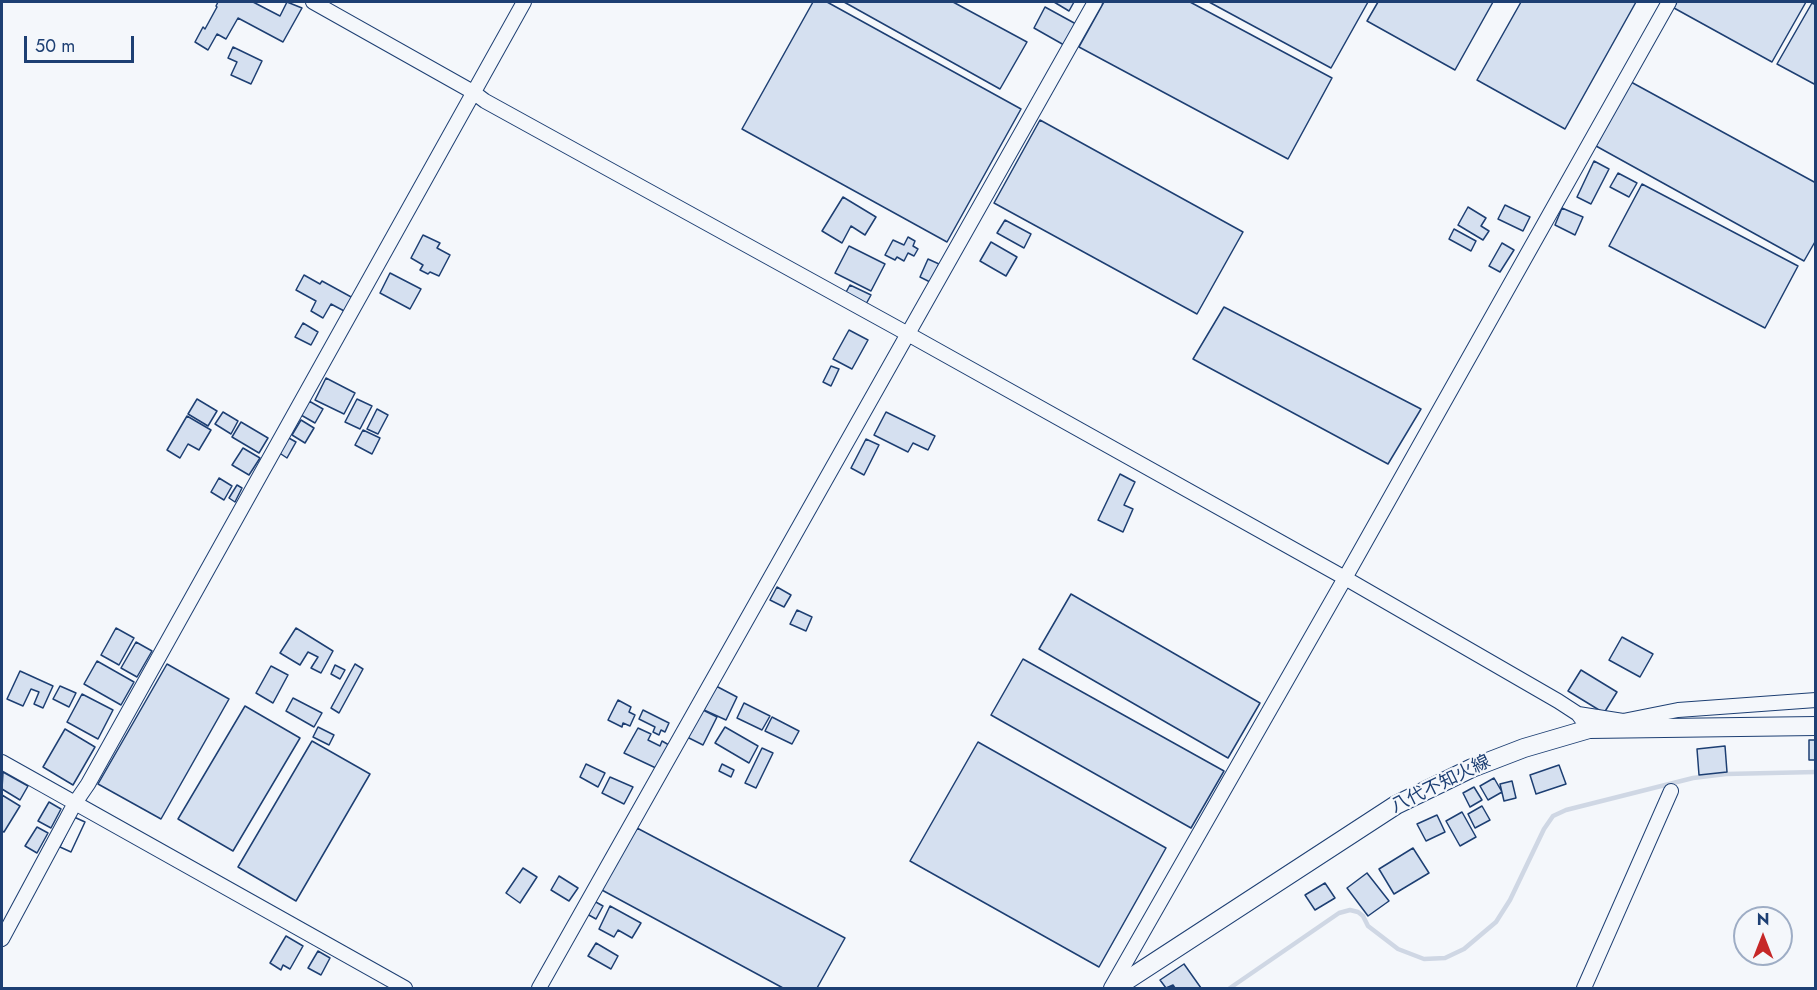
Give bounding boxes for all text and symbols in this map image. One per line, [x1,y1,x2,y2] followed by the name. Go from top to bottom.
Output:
[27,24,136,62] scale bar
[35,33,75,59] text: 50 m
[1388,752,1494,818] street label: 八代不知火線
[1733,906,1793,966] north arrow
[1757,908,1769,931] text: N

